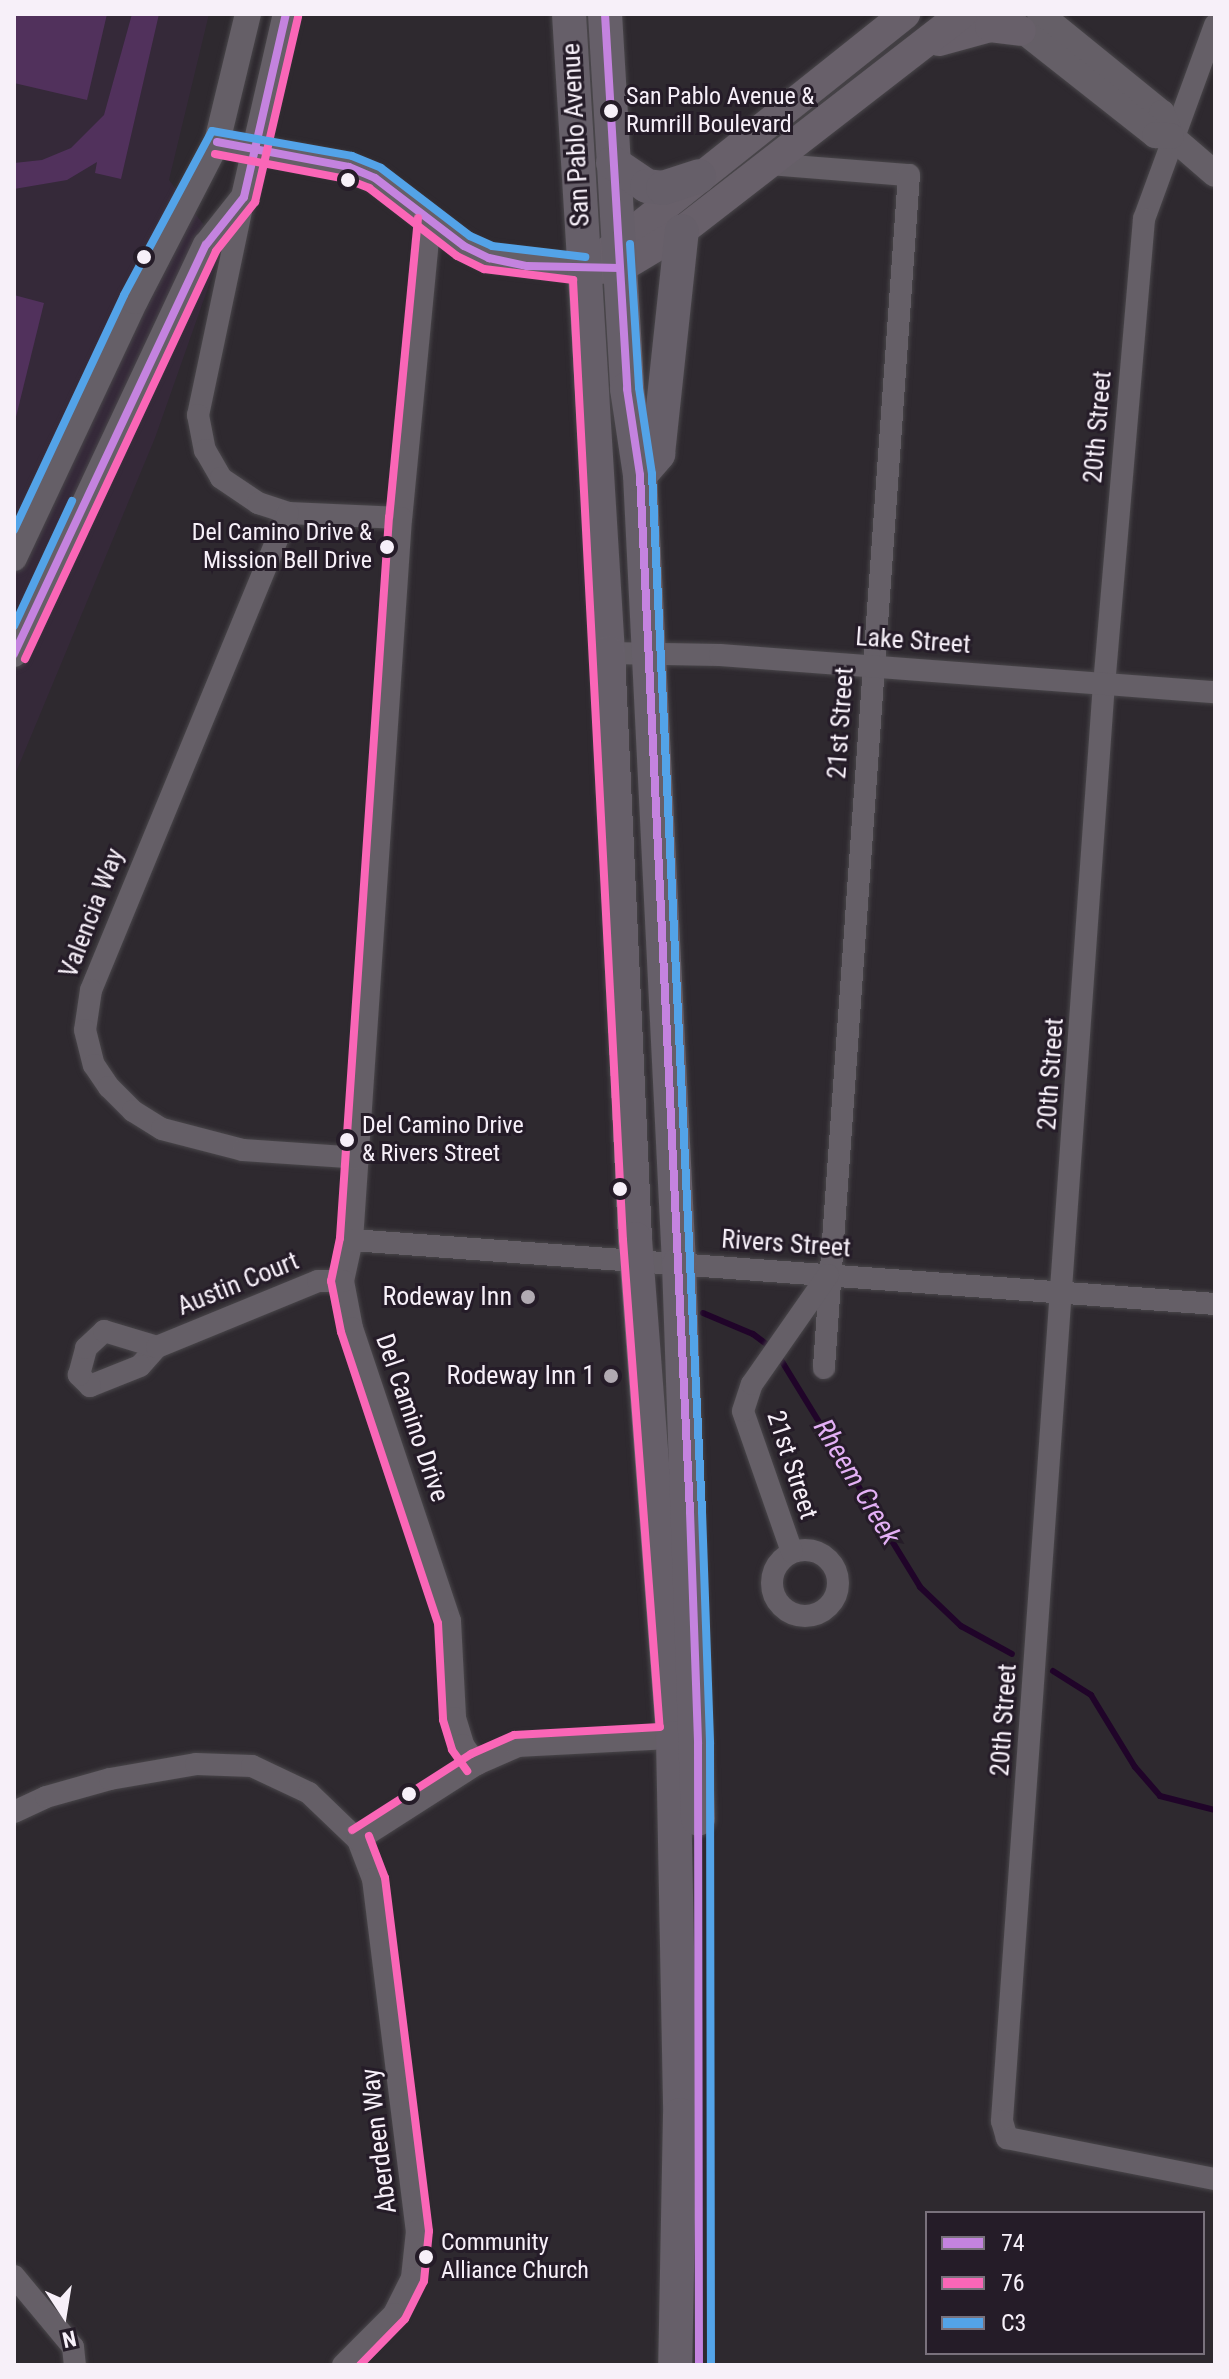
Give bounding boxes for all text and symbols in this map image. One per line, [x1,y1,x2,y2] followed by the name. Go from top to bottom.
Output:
[556,42,596,228] street label: San Pablo Avenue
[626,83,814,139] place label: San Pablo Avenue & Rumrill Boulevard
[603,103,619,119] marker: San Pablo Avenue & Rumrill Boulevard
[340,172,356,188] unlabelled marker
[136,249,152,265] unlabelled marker
[1078,369,1118,485] street label: 20th Street
[192,519,372,575] place label: Del Camino Drive & Mission Bell Drive
[379,539,395,555] marker: Del Camino Drive & Mission Bell Drive
[854,621,972,661] street label: Lake Street
[822,666,860,780] street label: 21st Street
[53,844,131,982] street label: Valencia Way
[1032,1017,1070,1131] street label: 20th Street
[362,1112,524,1168] place label: Del Camino Drive & Rivers Street
[339,1132,355,1148] marker: Del Camino Drive & Rivers Street
[612,1181,628,1197] unlabelled marker
[720,1224,852,1264] street label: Rivers Street
[173,1246,303,1322] street label: Austin Court
[382,1281,512,1313] place label: Rodeway Inn
[519,1288,537,1306] marker: Rodeway Inn
[369,1330,455,1506] street label: Del Camino Drive
[447,1360,595,1392] place label: Rodeway Inn 1
[602,1367,620,1385] marker: Rodeway Inn 1
[760,1407,824,1523] street label: 21st Street
[806,1413,908,1551] water label: Rheem Creek
[985,1663,1023,1777] street label: 20th Street
[401,1786,417,1802] unlabelled marker
[355,2067,403,2215] street label: Aberdeen Way
[925,2211,1205,2355] legend
[441,2229,589,2285] place label: Community Alliance Church
[1001,2229,1025,2257] text: 74
[418,2249,434,2265] marker: Community Alliance Church
[1001,2269,1025,2297] text: 76
[24,2275,104,2355] north arrow
[1001,2309,1026,2337] text: C3
[60,2325,78,2353] text: N

